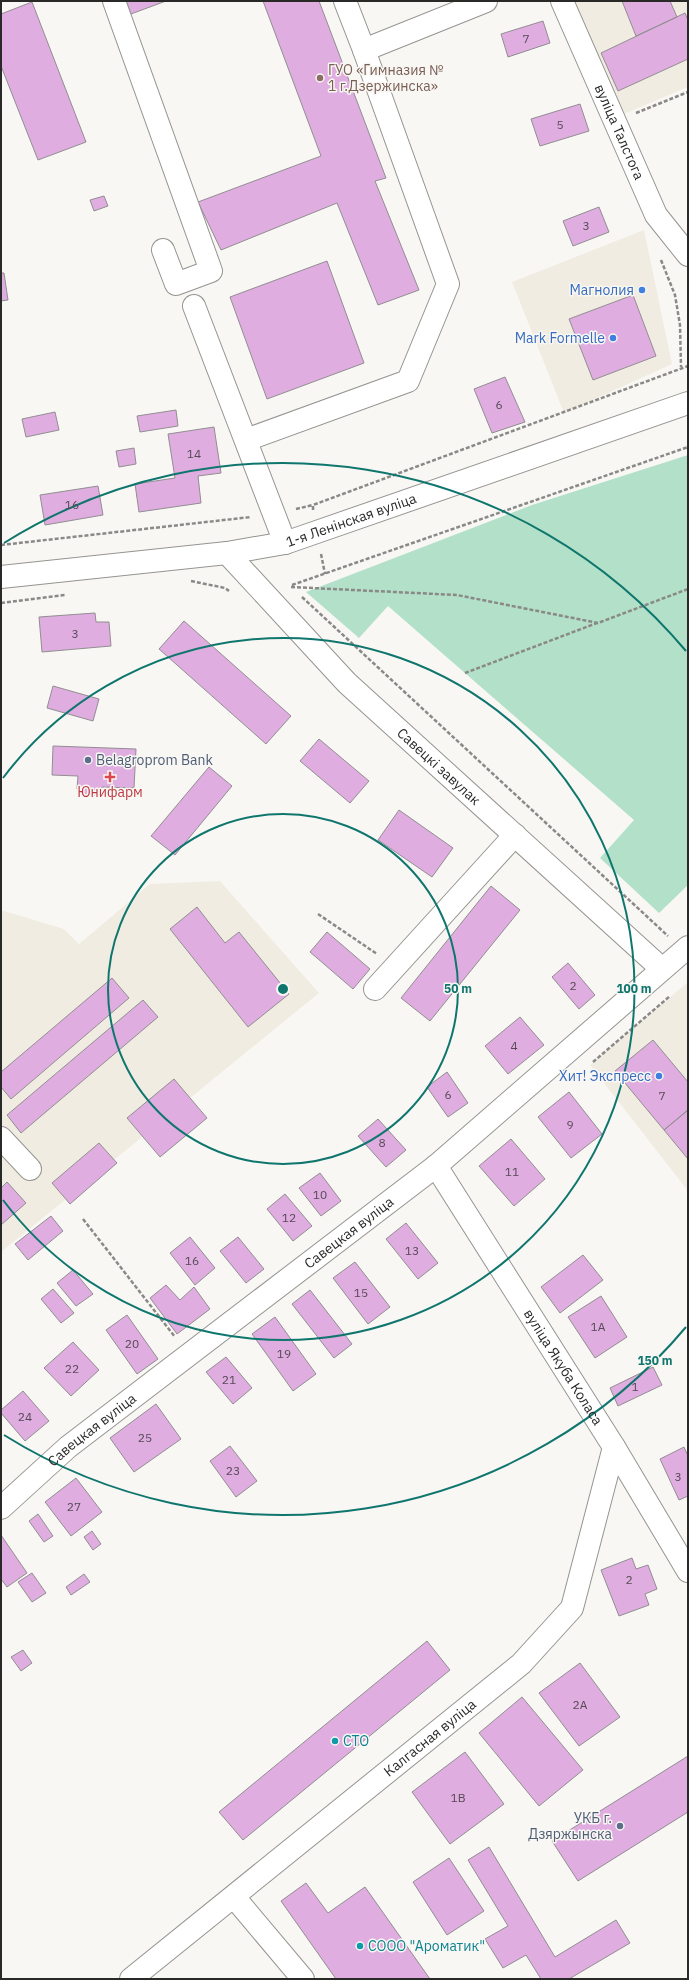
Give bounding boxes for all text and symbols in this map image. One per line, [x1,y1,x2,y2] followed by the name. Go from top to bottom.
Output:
[522,31,530,46] house number: 7
[328,61,444,95] place label: ГУО «Гимназия № 1 г.Дзержинска»
[315,73,325,83] marker: ГУО «Гимназия № 1 г.Дзержинска»
[591,81,649,183] street label: вуліца Талстога
[556,117,564,132] house number: 5
[582,218,590,233] house number: 3
[569,281,634,299] place label: Магнолия
[637,285,647,295] marker: Магнолия
[515,329,605,347] place label: Mark Formelle
[608,333,618,343] marker: Mark Formelle
[495,397,503,412] house number: 6
[187,446,201,461] house number: 14
[283,489,419,551] street label: 1-я Ленінская вуліца
[65,497,79,512] house number: 16
[71,626,79,641] house number: 3
[393,724,485,809] street label: Савецкі завулак
[96,751,214,769] place label: Belagroprom Bank
[83,755,93,765] marker: Belagroprom Bank
[105,772,115,782] marker: Юнифарм
[77,783,143,801] place label: Юнифарм
[569,978,577,993] house number: 2
[444,981,472,996] text: 50 m
[616,981,652,996] text: 100 m
[276,982,290,996] centre of rings
[510,1038,518,1053] house number: 4
[559,1067,651,1085] place label: Хит! Экспресс
[654,1071,664,1081] marker: Хит! Экспресс
[444,1087,452,1102] house number: 6
[658,1088,666,1103] house number: 7
[566,1117,574,1132] house number: 9
[378,1135,386,1150] house number: 8
[505,1164,519,1179] house number: 11
[313,1187,327,1202] house number: 10
[301,1192,398,1272] street label: Савецкая вуліца
[282,1210,296,1225] house number: 12
[405,1243,419,1258] house number: 13
[185,1253,199,1268] house number: 16
[354,1285,368,1300] house number: 15
[520,1306,607,1429] street label: вуліца Якуба Коласа
[591,1319,606,1334] house number: 1А
[125,1336,139,1351] house number: 20
[277,1346,291,1361] house number: 19
[637,1353,673,1368] text: 150 m
[65,1361,79,1376] house number: 22
[222,1372,236,1387] house number: 21
[631,1379,639,1394] house number: 1
[44,1389,140,1470] street label: Савецкая вуліца
[18,1409,32,1424] house number: 24
[138,1430,152,1445] house number: 25
[226,1463,240,1478] house number: 23
[674,1469,682,1484] house number: 3
[67,1499,81,1514] house number: 27
[625,1572,633,1587] house number: 2
[380,1695,480,1780] street label: Калгасная вуліца
[573,1697,588,1712] house number: 2А
[343,1732,369,1750] place label: СТО
[330,1736,340,1746] marker: СТО
[450,1790,466,1805] house number: 1В
[528,1809,613,1843] place label: УКБ г. Дзяржынска
[615,1821,625,1831] marker: УКБ г. Дзяржынска
[368,1937,485,1955] place label: СООО "Ароматик"
[355,1941,365,1951] marker: СООО "Ароматик"

